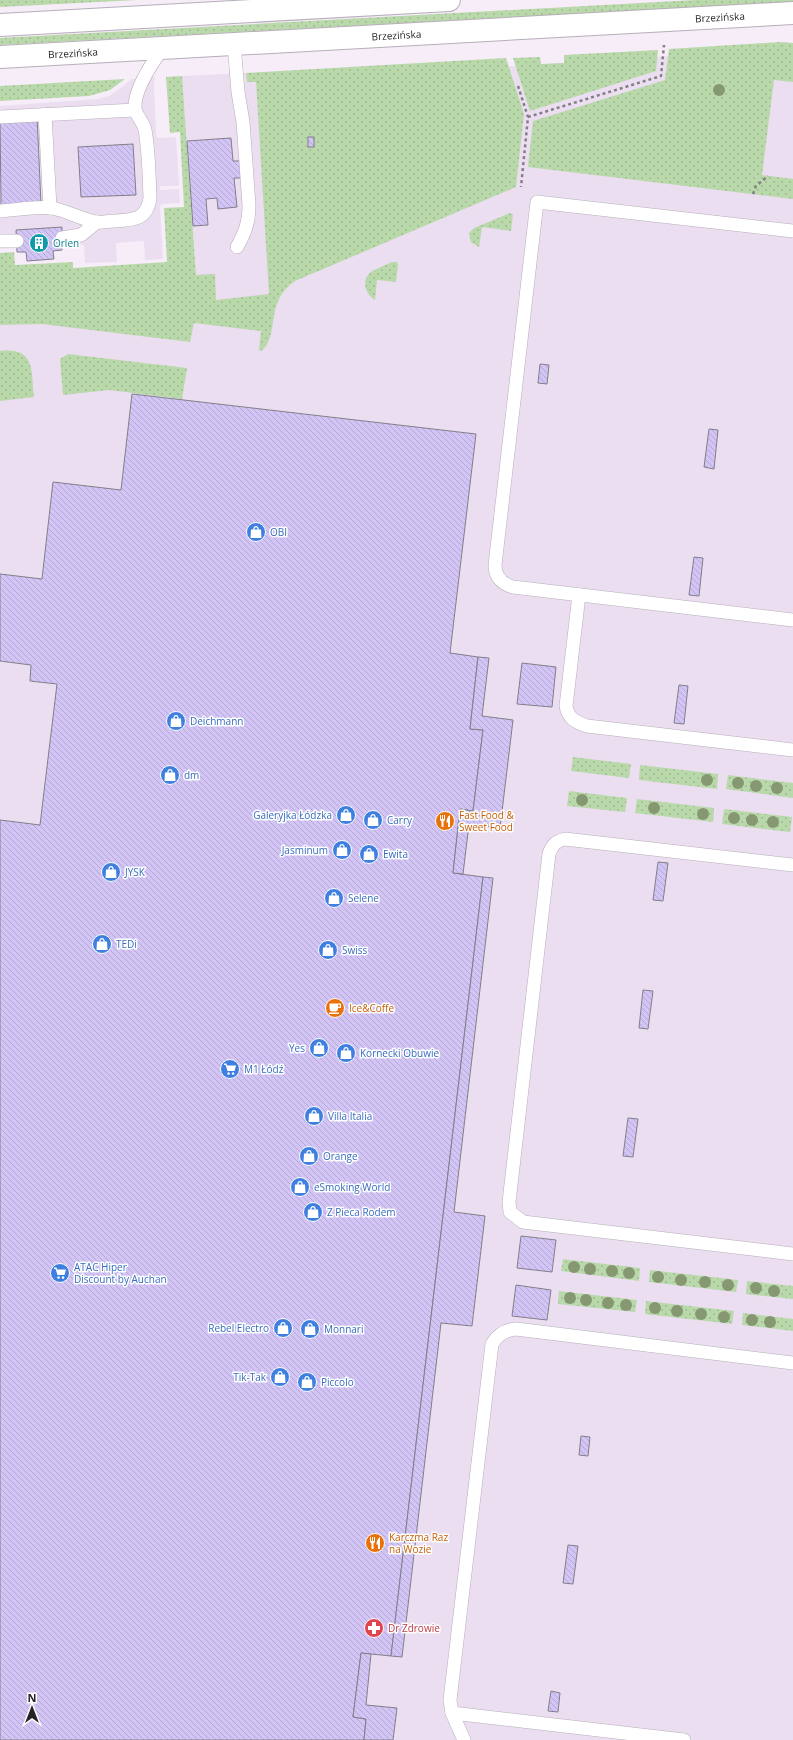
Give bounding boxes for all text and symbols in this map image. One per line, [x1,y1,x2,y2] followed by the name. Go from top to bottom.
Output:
[695,9,745,25] street label: Brzezińska
[371,27,422,43] street label: Brzezińska
[48,45,98,61] street label: Brzezińska
[28,232,50,254] building icon: Orlen
[53,236,79,250] place label: Orlen
[245,521,267,543] shop icon: OBI
[270,525,287,539] place label: OBI
[165,710,187,732] shop icon: Deichmann
[190,714,243,728] place label: Deichmann
[159,764,181,786] shop icon: dm
[184,768,199,782] place label: dm
[335,804,357,826] shop icon: Galeryjka Łódzka
[253,808,332,822] place label: Galeryjka Łódzka
[459,808,515,834] place label: Fast Food & Sweet Food
[362,809,384,831] shop icon: Carry
[434,810,456,832] restaurant icon: Fast Food & Sweet Food
[387,813,413,827] place label: Carry
[331,839,353,861] shop icon: Jasminum
[281,843,328,857] place label: Jasminum
[358,843,380,865] shop icon: Ewita
[383,847,408,861] place label: Ewita
[100,861,122,883] shop icon: JYSK
[124,865,146,879] place label: JYSK
[323,887,345,909] shop icon: Selene
[348,891,379,905] place label: Selene
[91,933,113,955] shop icon: TEDi
[116,937,137,951] place label: TEDi
[317,939,339,961] shop icon: Swiss
[342,943,368,957] place label: Swiss
[324,997,346,1019] cafe icon: Ice&Coffe
[349,1001,395,1015] place label: Ice&Coffe
[308,1037,330,1059] shop icon: Yes
[289,1041,305,1055] place label: Yes
[335,1042,357,1064] shop icon: Kornecki Obuwie
[360,1046,439,1060] place label: Kornecki Obuwie
[219,1058,241,1080] supermarket icon: M1 Łódź
[244,1062,284,1076] place label: M1 Łódź
[303,1105,325,1127] shop icon: Villa Italia
[328,1109,372,1123] place label: Villa Italia
[298,1145,320,1167] shop icon: Orange
[323,1149,358,1163] place label: Orange
[289,1176,311,1198] shop icon: eSmoking World
[314,1180,390,1194] place label: eSmoking World
[302,1201,324,1223] shop icon: Z Pieca Rodem
[327,1205,396,1219] place label: Z Pieca Rodem
[74,1260,167,1286] place label: ATAC Hiper Discount by Auchan
[49,1262,71,1284] supermarket icon: ATAC Hiper Discount by Auchan
[272,1317,294,1339] shop icon: Rebel Electro
[299,1318,321,1340] shop icon: Monnari
[208,1321,269,1335] place label: Rebel Electro
[324,1322,363,1336] place label: Monnari
[269,1366,291,1388] shop icon: Tik-Tak
[233,1370,267,1384] place label: Tik-Tak
[296,1371,318,1393] shop icon: Piccolo
[321,1375,354,1389] place label: Piccolo
[389,1530,448,1556] place label: Karczma Raz na Wozie
[364,1532,386,1554] restaurant icon: Karczma Raz na Wozie
[363,1617,385,1639] pharmacy icon: Dr Zdrowie
[388,1621,440,1635] place label: Dr Zdrowie
[12,1688,52,1728] north arrow
[28,1690,36,1705] text: N

